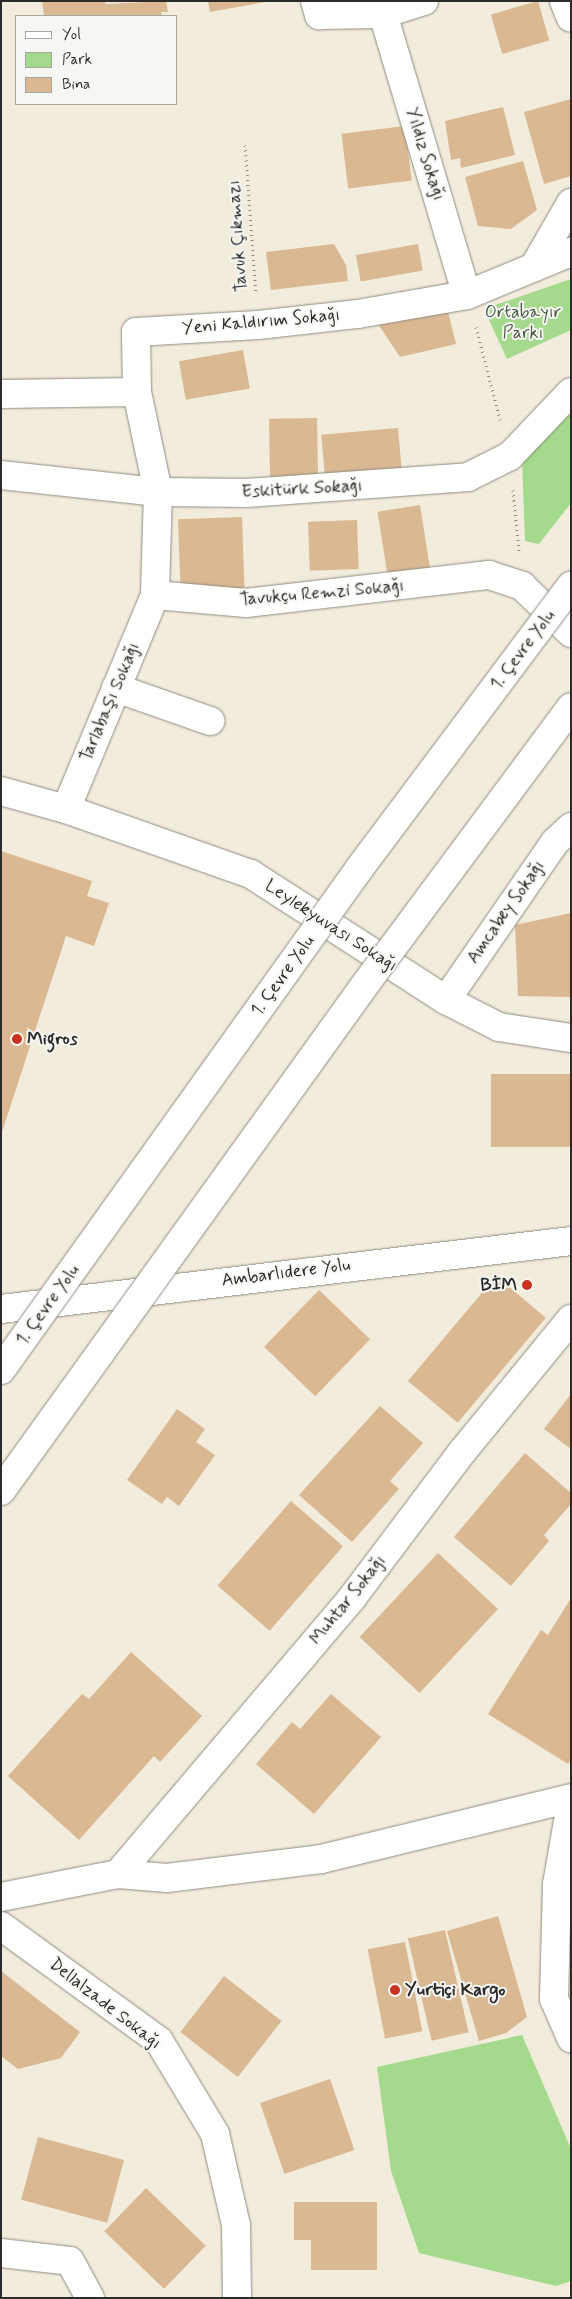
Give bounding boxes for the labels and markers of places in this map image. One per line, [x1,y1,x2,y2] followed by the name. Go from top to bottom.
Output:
[27,1028,78,1050] place label: Migros
[11,1033,23,1045] marker: Migros
[480,1274,517,1296] place label: BİM
[521,1279,533,1291] marker: BİM
[405,1979,506,2001] place label: Yurtiçi Kargo
[389,1984,401,1996] marker: Yurtiçi Kargo

